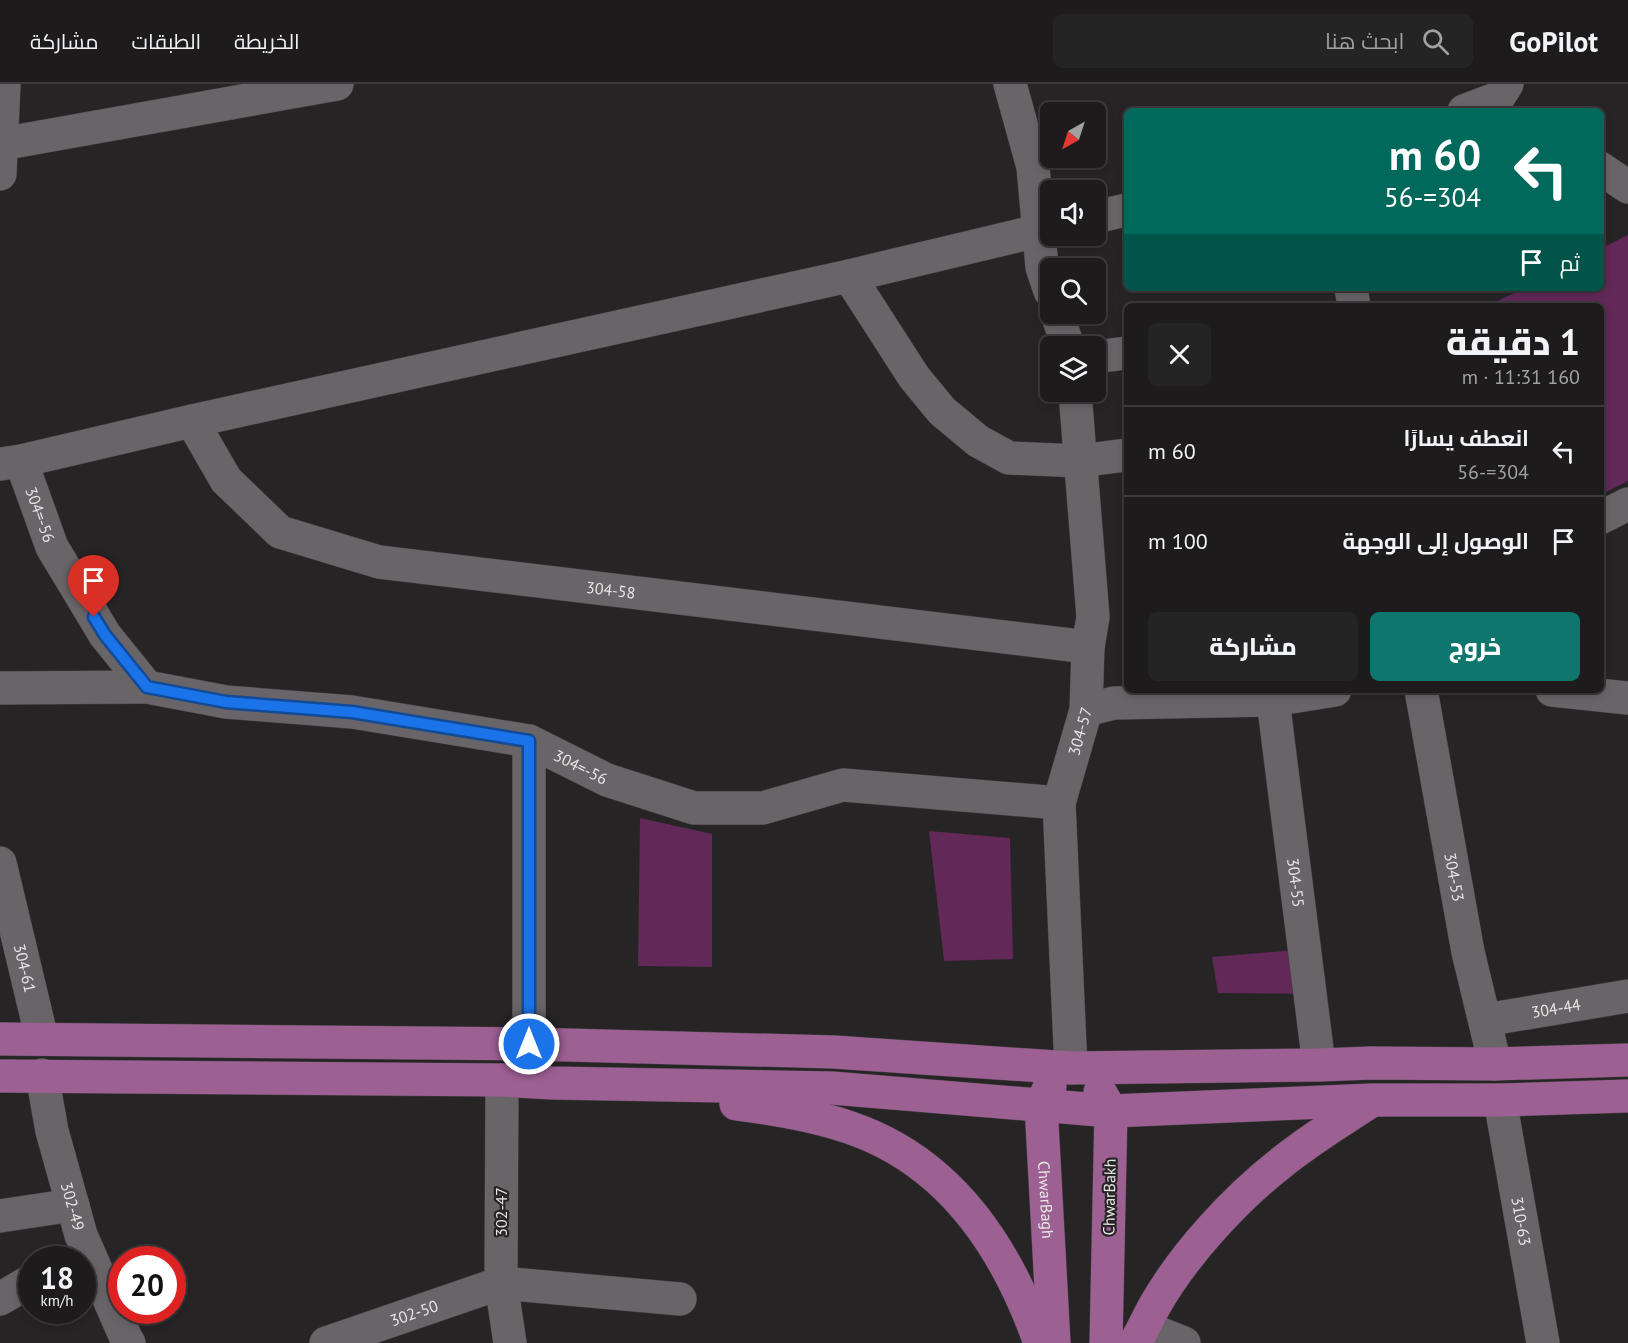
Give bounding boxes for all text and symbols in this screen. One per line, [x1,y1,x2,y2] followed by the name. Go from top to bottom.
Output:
[1053,14,1473,68] search box
[1509,23,1598,60] text: GoPilot
[1419,25,1452,58] icon: search
[1325,27,1404,55] text: ابحث هنا
[30,28,99,55] text: مشاركة
[132,28,201,55] text: الطبقات
[234,28,300,55] text: الخريطة
[1040,102,1106,168] north arrow
[1040,102,1106,402] map controls
[1389,127,1481,182] text: 60 m
[1502,132,1580,210] icon: left
[1040,180,1106,246] button: sound
[1384,180,1481,214] text: 304=-56
[1515,246,1548,279] icon: arrive
[1560,249,1580,277] text: ثم
[1040,258,1106,324] button: search
[1446,318,1580,365] text: 1 دقيقة
[1148,323,1211,386] button: close
[1040,336,1106,402] button: layers
[1462,364,1580,390] text: 160 m · 11:31
[1403,424,1529,452] text: انعطف يسارًا
[1547,435,1580,468] icon: left
[1148,437,1196,465] text: 60 m
[1457,459,1529,485] text: 304=-56
[21,484,59,545] street label: 304=-56
[1547,525,1580,558] icon: arrive
[1148,527,1208,555] text: 100 m
[1343,527,1529,555] text: الوصول إلى الوجهة
[68,555,119,617] pin
[77,564,110,597] icon: arrive
[585,577,637,603] street label: 304-58
[1148,612,1358,681] button: مشاركة
[1370,612,1580,681] button: خروج
[1063,705,1096,758] street label: 304-57
[551,745,611,789] street label: 304=-56
[1440,851,1469,903] street label: 304-53
[1283,857,1309,908] street label: 304-55
[10,942,41,994] street label: 304-61
[1530,994,1582,1022] street label: 304-44
[497,1012,561,1076] position arrow
[1098,1158,1120,1236] street label: ChwarBakh
[1034,1160,1058,1239] street label: ChwarBagh
[57,1180,89,1233] street label: 302-49
[491,1187,511,1237] street label: 302-47
[1507,1195,1536,1247] street label: 310-63
[108,1246,186,1324] speed limit sign: 20
[40,1258,74,1297] text: 18
[41,1291,73,1310] text: km/h
[387,1295,441,1330] street label: 302-50

